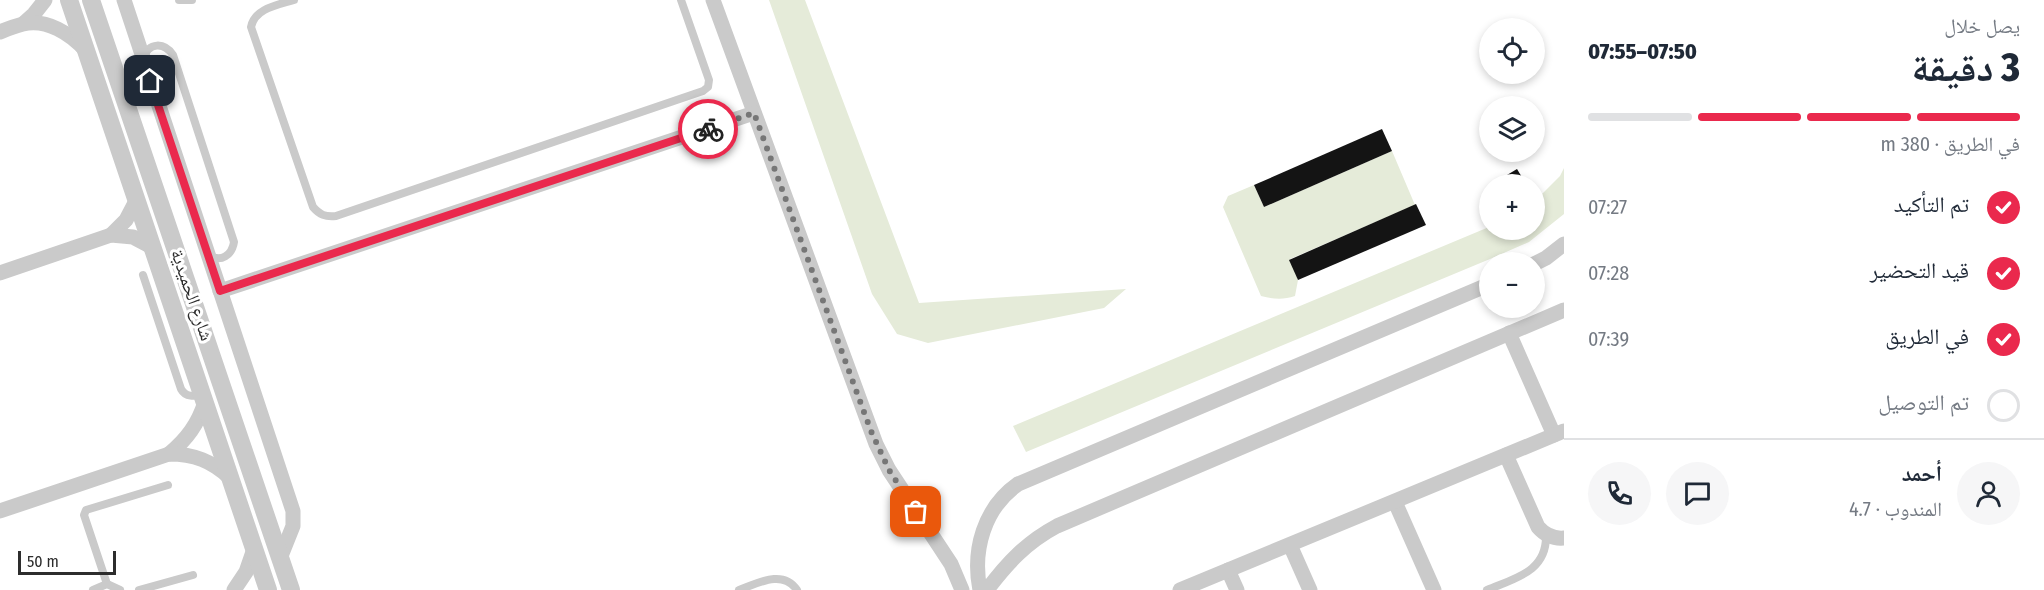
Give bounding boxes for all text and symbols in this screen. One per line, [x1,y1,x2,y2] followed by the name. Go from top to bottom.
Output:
[1944,14,2020,38] text: يصل خلال
[1479,18,1545,318] map controls
[1479,18,1545,84] button: locate
[1588,38,1697,65] text: 07:50–07:55
[1912,45,2020,91] text: 3 دقيقة
[124,55,175,106] pin
[133,64,166,97] icon: home
[1479,96,1545,162] button: layers
[678,99,738,159] courier
[692,113,725,146] icon: bike
[1881,132,2020,156] text: في الطريق · 380 m
[1479,174,1545,240] button: +
[1894,191,1969,218] text: تم التأكيد
[1987,191,2020,224] icon: check
[1588,195,1627,219] text: 07:27
[166,246,218,344] street label: شارع الحميدية
[1479,252,1545,318] button: −
[1870,257,1969,284] text: قيد التحضير
[1987,257,2020,290] icon: check
[1588,261,1629,285] text: 07:28
[1885,323,1969,350] text: في الطريق
[1987,323,2020,356] icon: check
[1588,327,1629,351] text: 07:39
[1878,389,1969,416] text: تم التوصيل
[1902,460,1942,487] text: أحمد
[1588,462,1651,525] button: phone
[1666,462,1729,525] button: chat
[1957,462,2020,525] button: person
[890,486,941,537] pin
[899,495,932,528] icon: bag
[1849,497,1942,521] text: المندوب · 4.7
[18,548,116,576] scale bar
[27,552,59,571] text: 50 m

